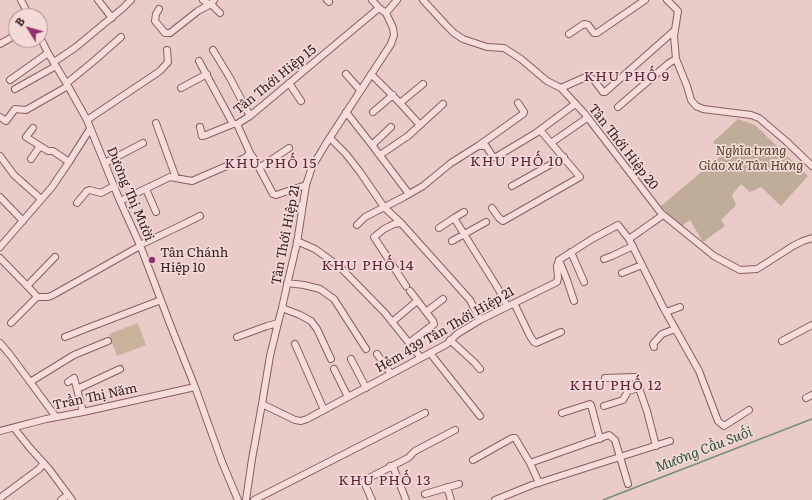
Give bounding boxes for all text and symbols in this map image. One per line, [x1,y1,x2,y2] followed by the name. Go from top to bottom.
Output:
[8,8,48,48] north arrow
[11,14,28,29] text: B
[230,42,320,118] street label: Tân Thới Hiệp 15
[584,69,670,85] district label: KHU PHỐ 9
[585,101,661,193] street label: Tân Thới Hiệp 20
[699,143,803,174] park label: Nghĩa trang Giáo xứ Tân Hưng
[103,144,157,244] street label: Dương Thị Mười
[470,154,564,170] district label: KHU PHỐ 10
[225,156,317,172] district label: KHU PHỐ 15
[269,183,303,287] street label: Tân Thới Hiệp 21
[160,245,228,276] place label: Tân Chánh Hiệp 10
[147,255,157,265] marker: Tân Chánh Hiệp 10
[322,258,414,274] district label: KHU PHỐ 14
[373,284,517,376] street label: Hẻm 439 Tân Thới Hiệp 21
[570,378,662,394] district label: KHU PHỐ 12
[51,380,139,414] street label: Trần Thị Năm
[653,424,755,476] water label: Mương Cầu Suối
[338,473,432,489] district label: KHU PHỐ 13

